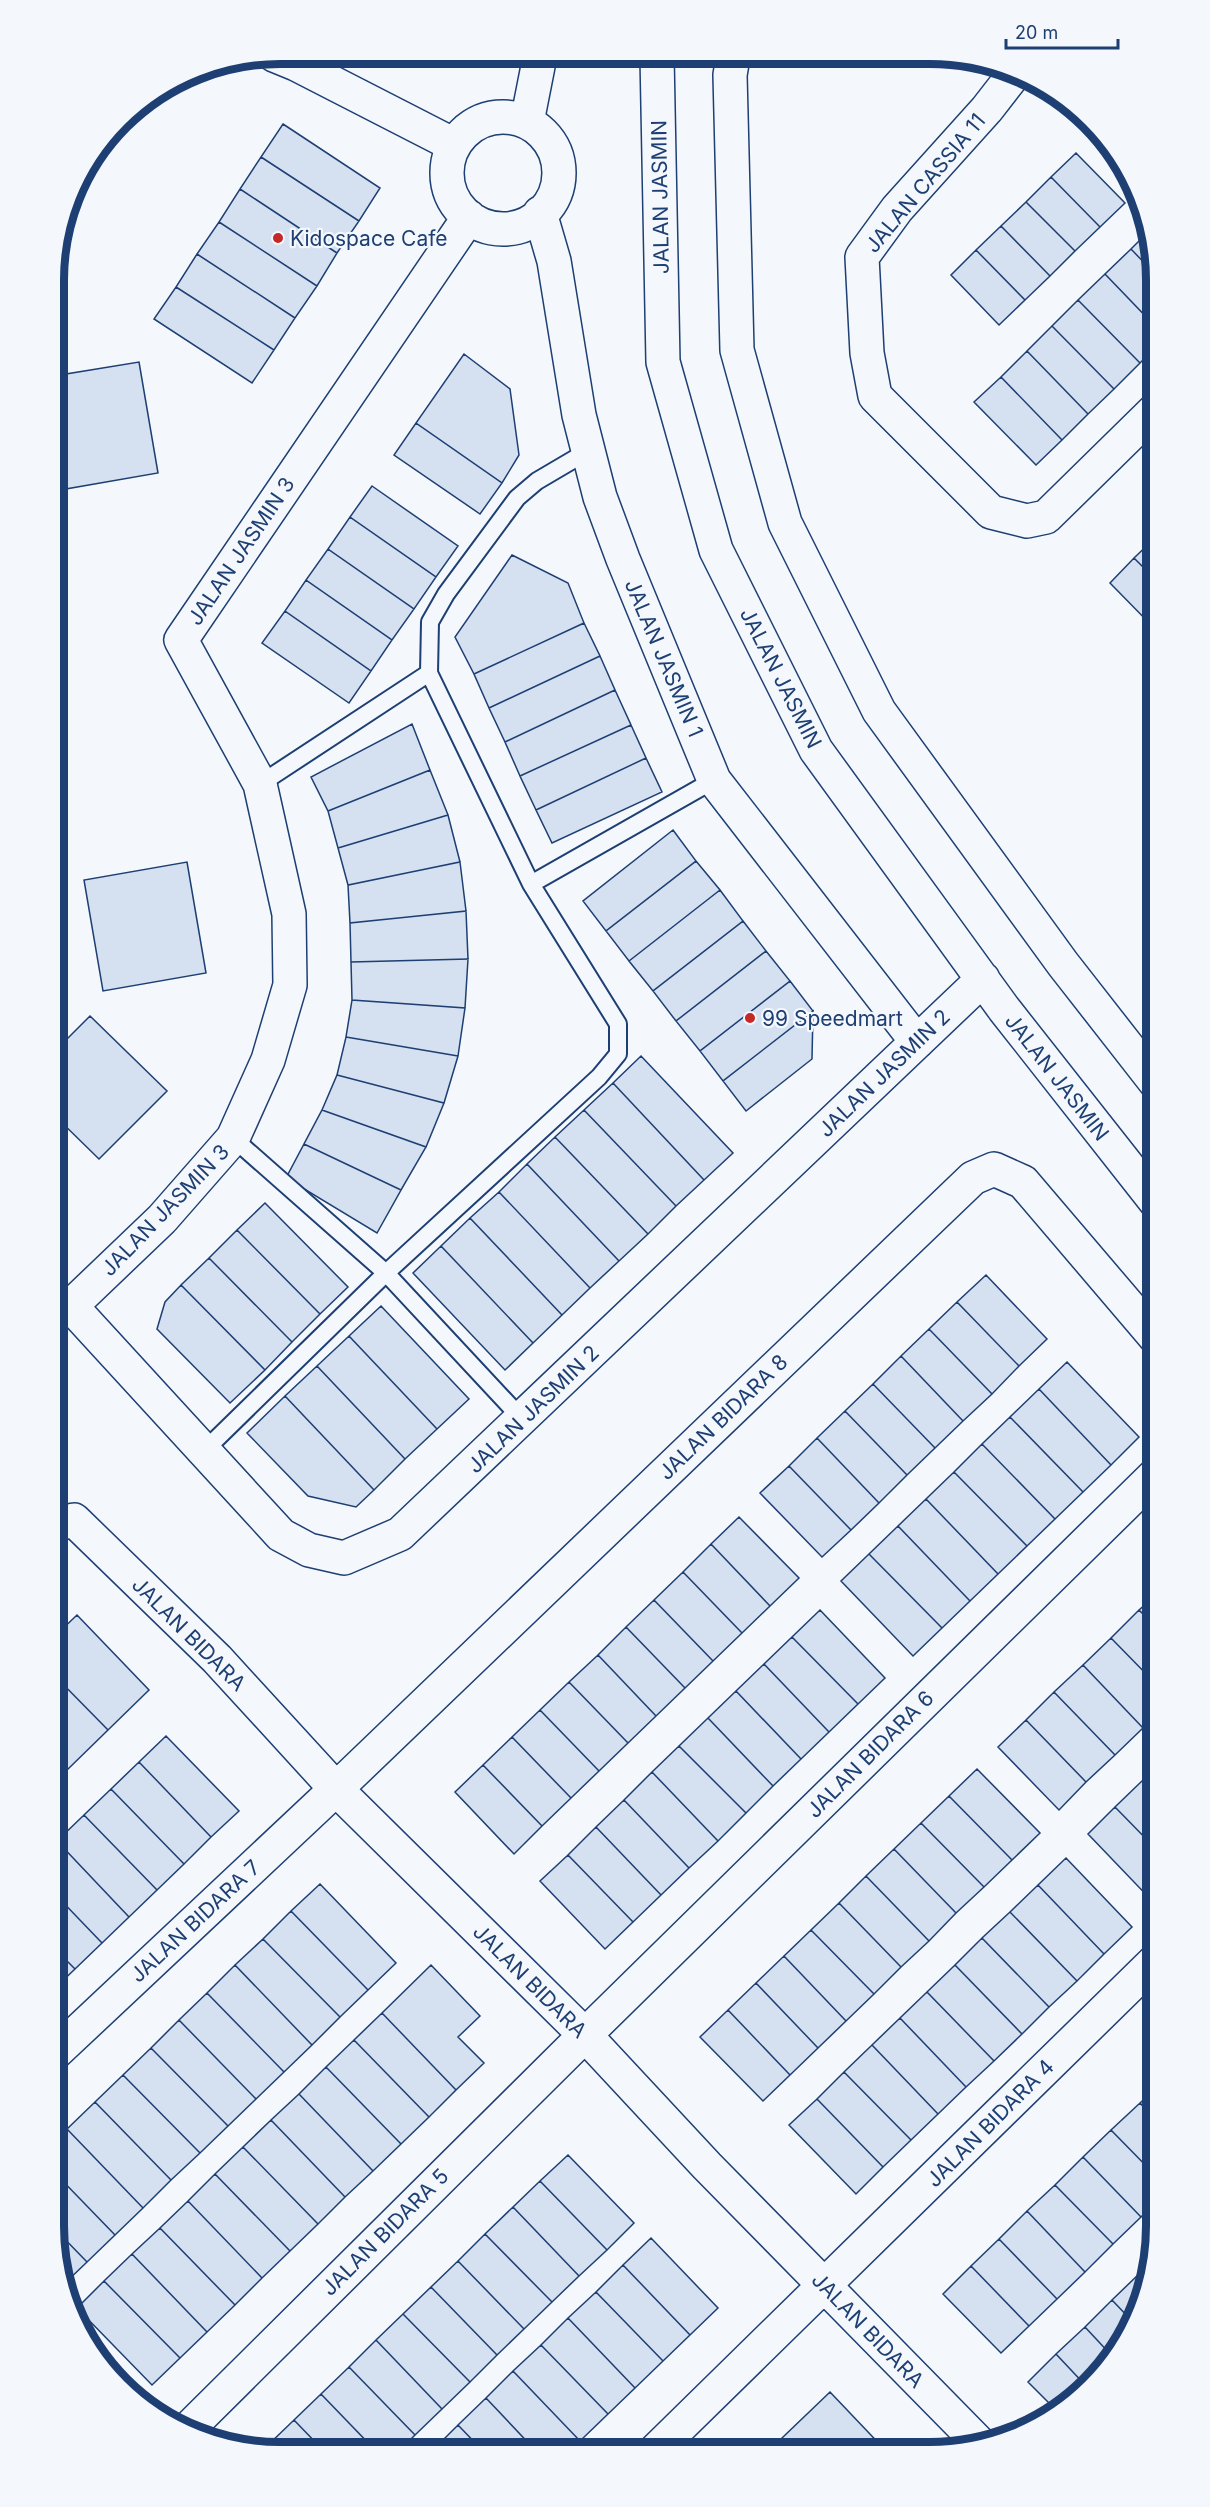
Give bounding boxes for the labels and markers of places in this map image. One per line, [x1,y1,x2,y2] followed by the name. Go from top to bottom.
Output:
[290,226,448,251] place label: Kidospace Cafe
[271,231,285,245] marker: Kidospace Cafe
[762,1006,903,1031] place label: 99 Speedmart
[743,1011,757,1025] marker: 99 Speedmart

